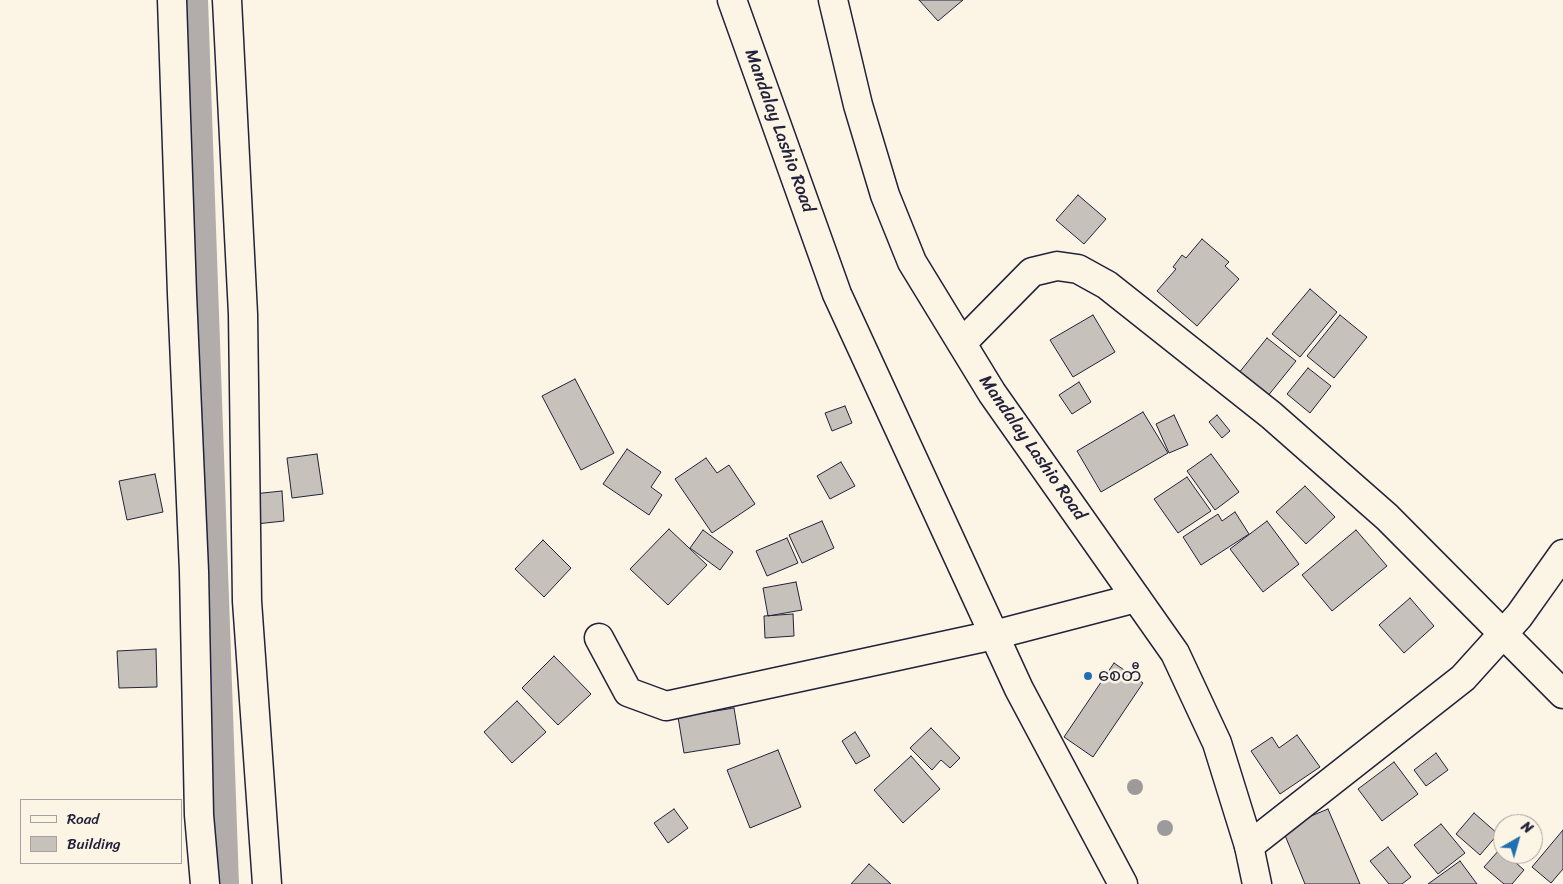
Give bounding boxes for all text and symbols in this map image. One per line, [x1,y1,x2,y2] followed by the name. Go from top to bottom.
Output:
[739,46,819,216] street label: Mandalay Lashio Road
[974,371,1090,525] street label: Mandalay Lashio Road
[1098,665,1141,687] place label: စေတီ
[1082,670,1094,682] marker: စေတီ
[20,799,182,864] legend
[67,806,99,832] text: Road
[1493,814,1543,864] north arrow
[1515,815,1538,840] text: N
[67,831,121,857] text: Building

